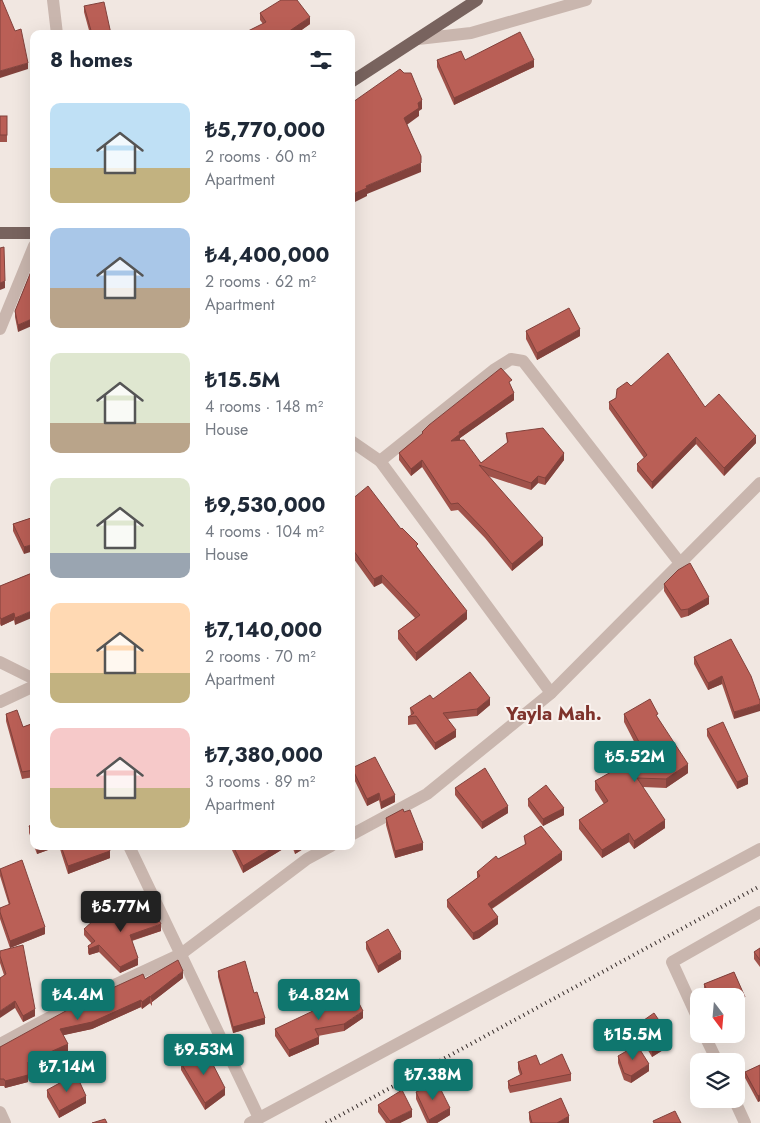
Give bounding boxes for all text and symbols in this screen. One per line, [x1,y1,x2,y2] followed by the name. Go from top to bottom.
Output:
[50,45,133,75] text: 8 homes
[307,46,335,74] icon: filters
[205,115,325,145] text: ₺5,770,000
[90,123,150,183] icon: home
[205,145,317,168] text: 2 rooms · 60 m²
[205,168,275,191] text: Apartment
[205,240,329,270] text: ₺4,400,000
[90,248,150,308] icon: home
[205,270,316,293] text: 2 rooms · 62 m²
[205,293,275,316] text: Apartment
[205,365,280,395] text: ₺15.5M
[90,373,150,433] icon: home
[205,395,323,418] text: 4 rooms · 148 m²
[205,418,248,441] text: House
[205,490,325,520] text: ₺9,530,000
[90,498,150,558] icon: home
[205,520,324,543] text: 4 rooms · 104 m²
[205,543,248,566] text: House
[205,615,322,645] text: ₺7,140,000
[90,623,150,683] icon: home
[205,645,316,668] text: 2 rooms · 70 m²
[205,668,275,691] text: Apartment
[505,700,602,727] district label: Yayla Mah.
[205,740,323,770] text: ₺7,380,000
[594,740,676,783] pin: ₺5.52M
[605,745,665,768] text: ₺5.52M
[90,748,150,808] icon: home
[205,770,315,793] text: 3 rooms · 89 m²
[205,793,275,816] text: Apartment
[80,890,162,933] pin: ₺5.77M
[92,895,150,918] text: ₺5.77M
[43,978,113,1021] pin: ₺4.4M
[278,978,360,1021] pin: ₺4.82M
[53,983,103,1006] text: ₺4.4M
[289,983,349,1006] text: ₺4.82M
[690,988,745,1042] north arrow
[690,988,745,1108] map controls
[592,1018,674,1061] pin: ₺15.5M
[604,1023,662,1046] text: ₺15.5M
[163,1034,245,1076] pin: ₺9.53M
[175,1038,233,1061] text: ₺9.53M
[26,1050,108,1093] pin: ₺7.14M
[690,1053,745,1108] button: layers
[39,1055,95,1078] text: ₺7.14M
[392,1058,474,1101] pin: ₺7.38M
[405,1063,461,1086] text: ₺7.38M

